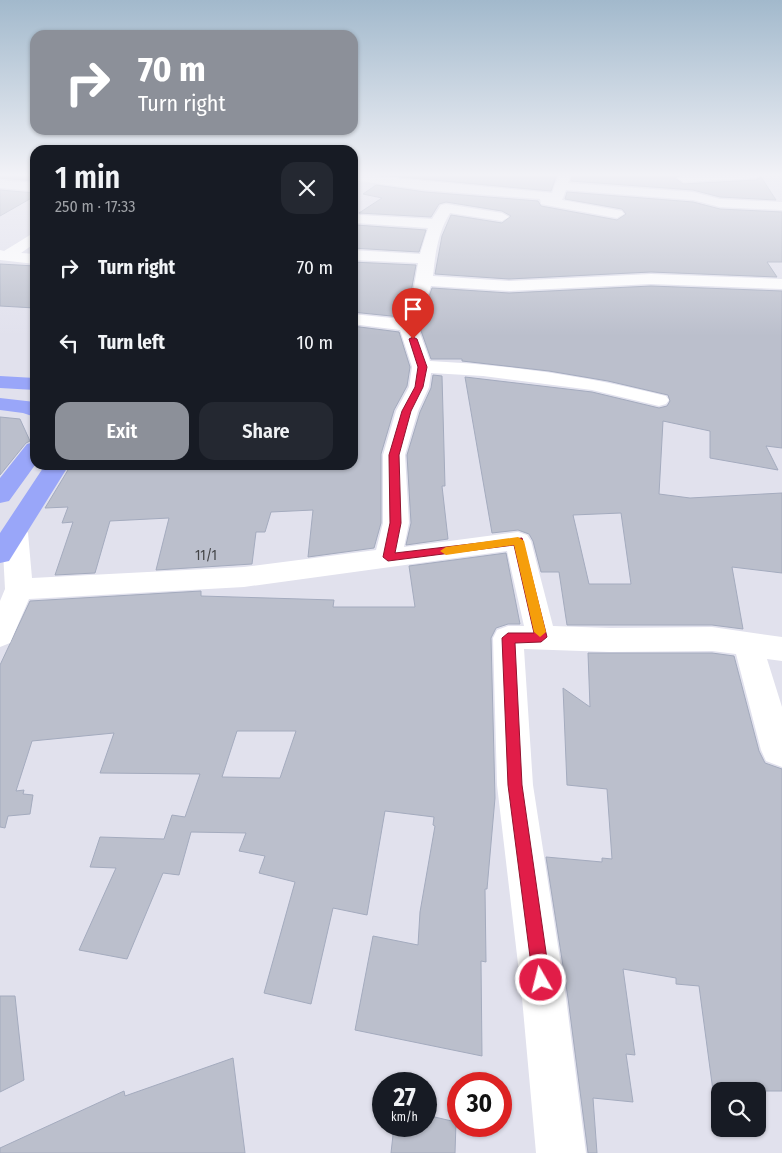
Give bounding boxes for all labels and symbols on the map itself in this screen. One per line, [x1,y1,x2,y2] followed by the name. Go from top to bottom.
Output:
[392,288,434,339] pin
[195,547,217,564] house number: 11/1
[514,953,566,1005] position arrow
[447,1072,512,1137] speed limit sign: 30

